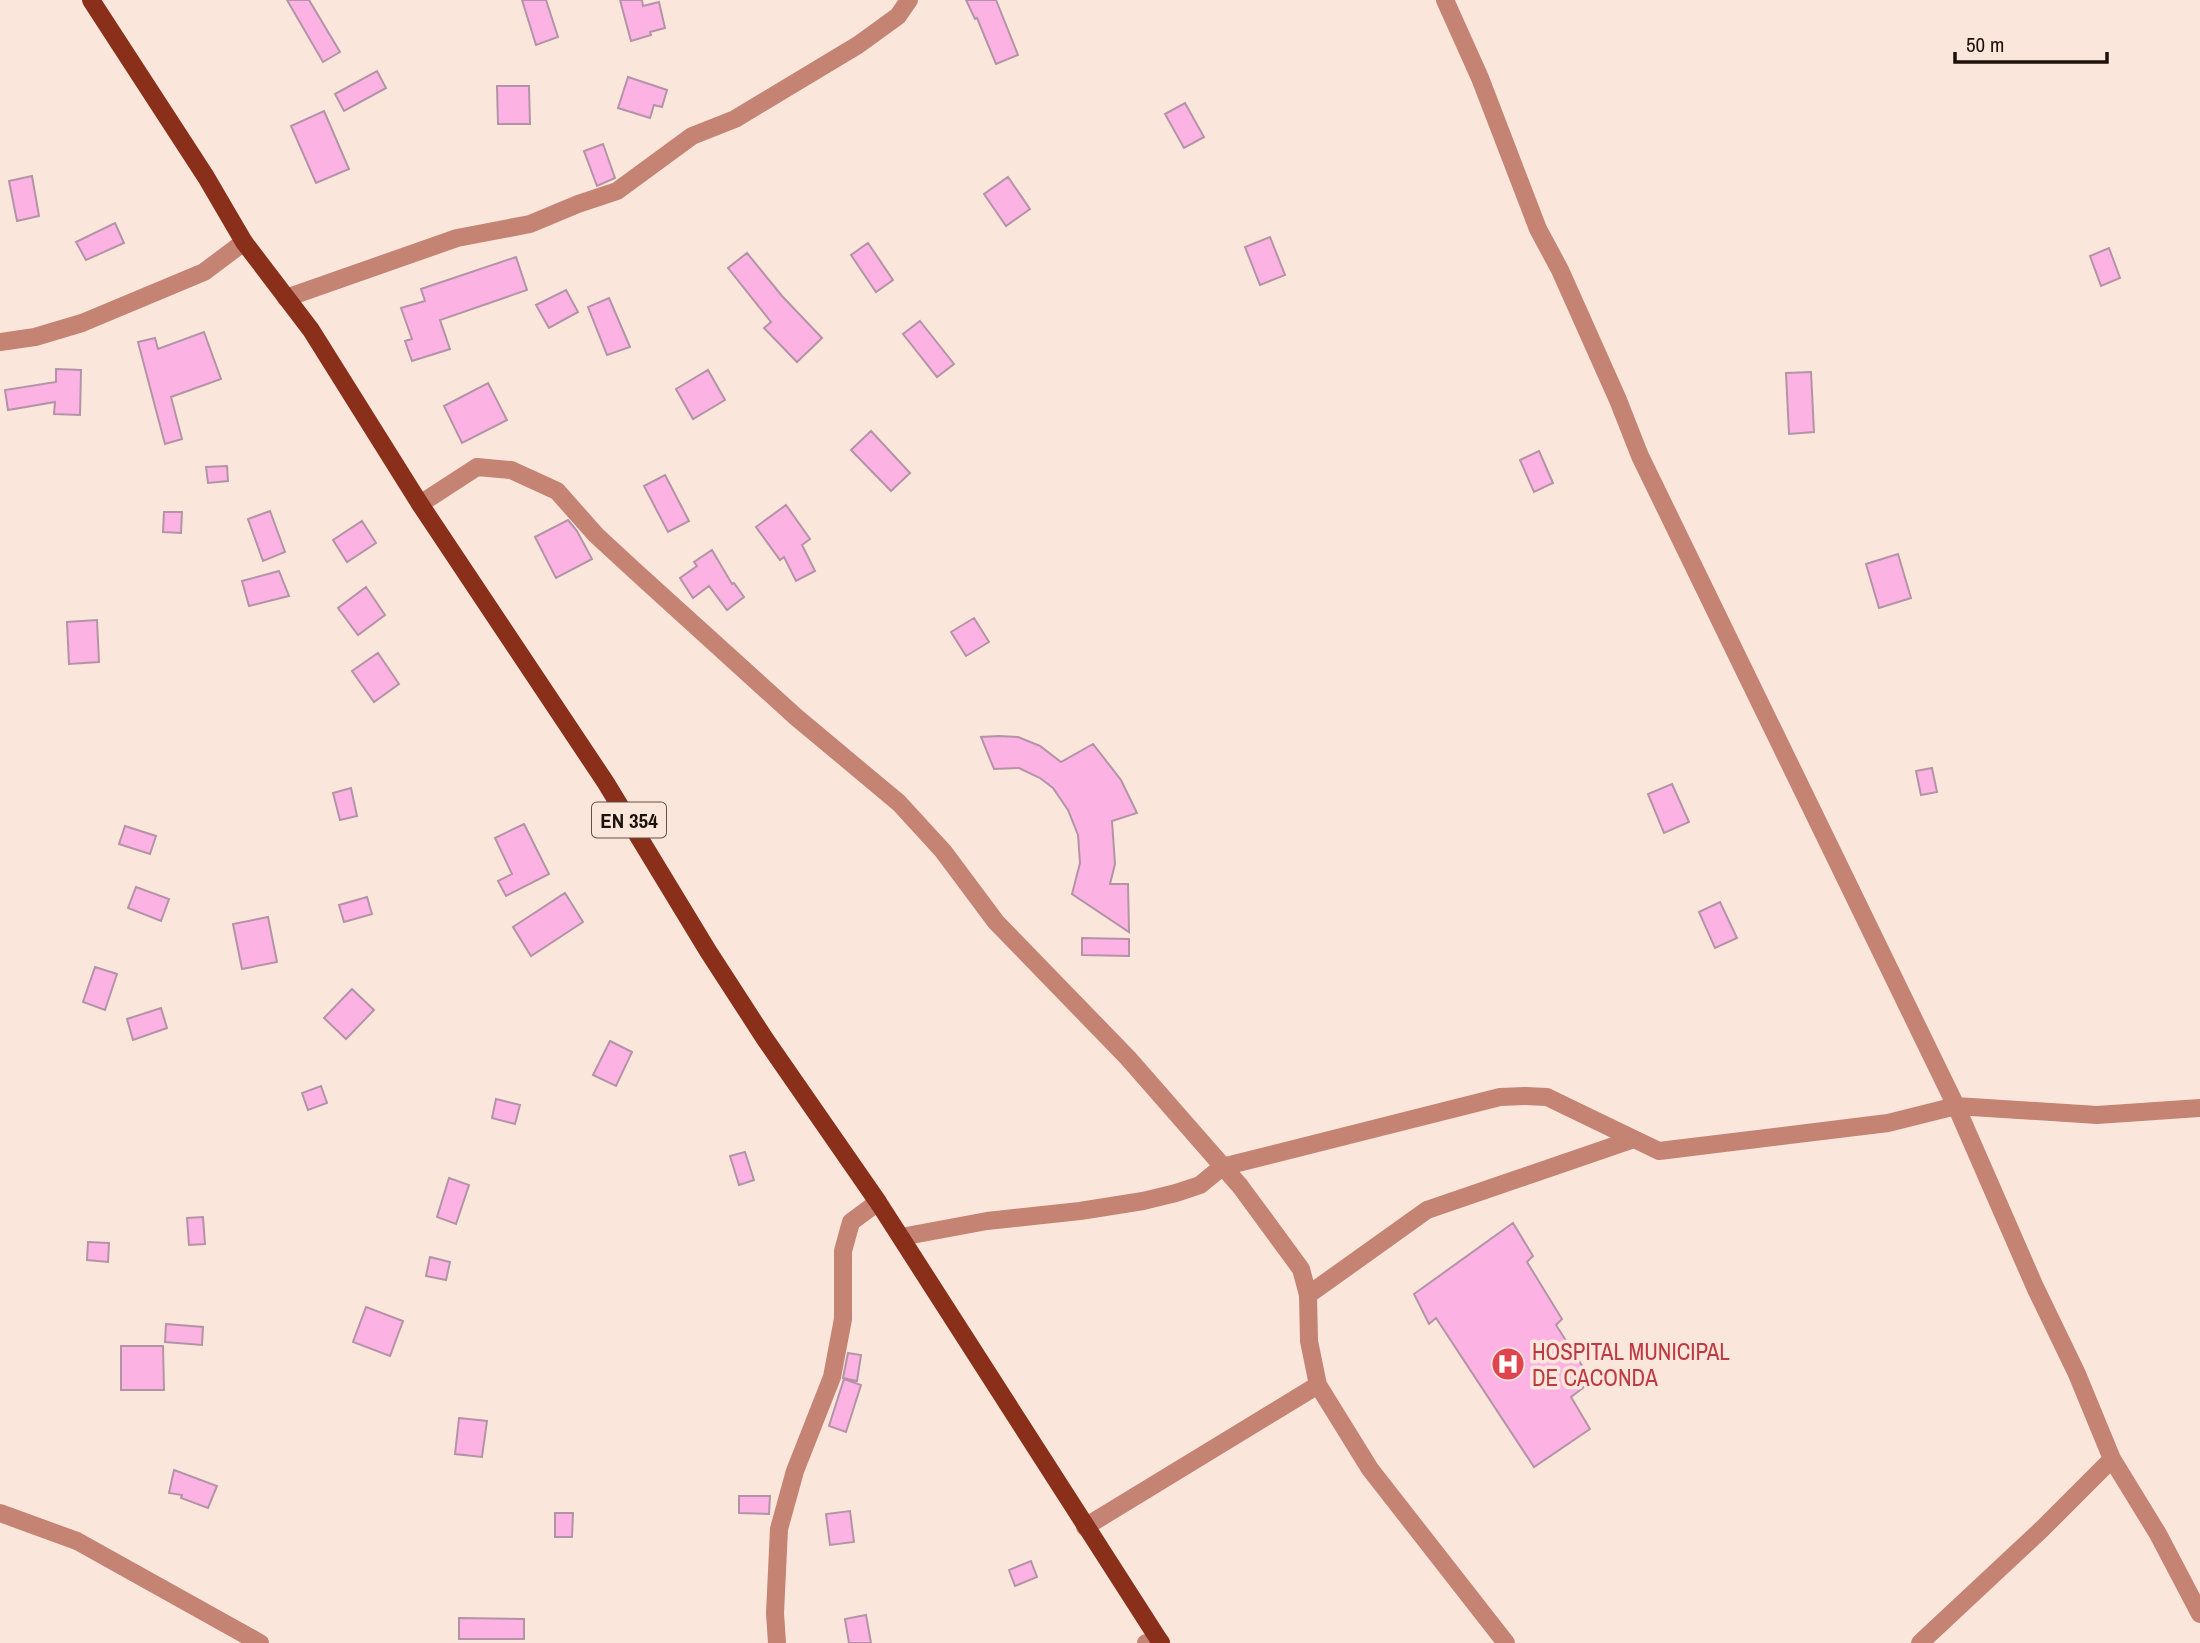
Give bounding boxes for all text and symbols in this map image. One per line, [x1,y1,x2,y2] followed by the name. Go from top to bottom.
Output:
[1955,21,2107,65] scale bar
[1966,30,2004,59] text: 50 m
[592,802,666,838] road number: EN 354
[1532,1336,1730,1393] place label: HOSPITAL MUNICIPAL DE CACONDA
[1489,1345,1527,1383] hospital icon: HOSPITAL MUNICIPAL DE CACONDA

